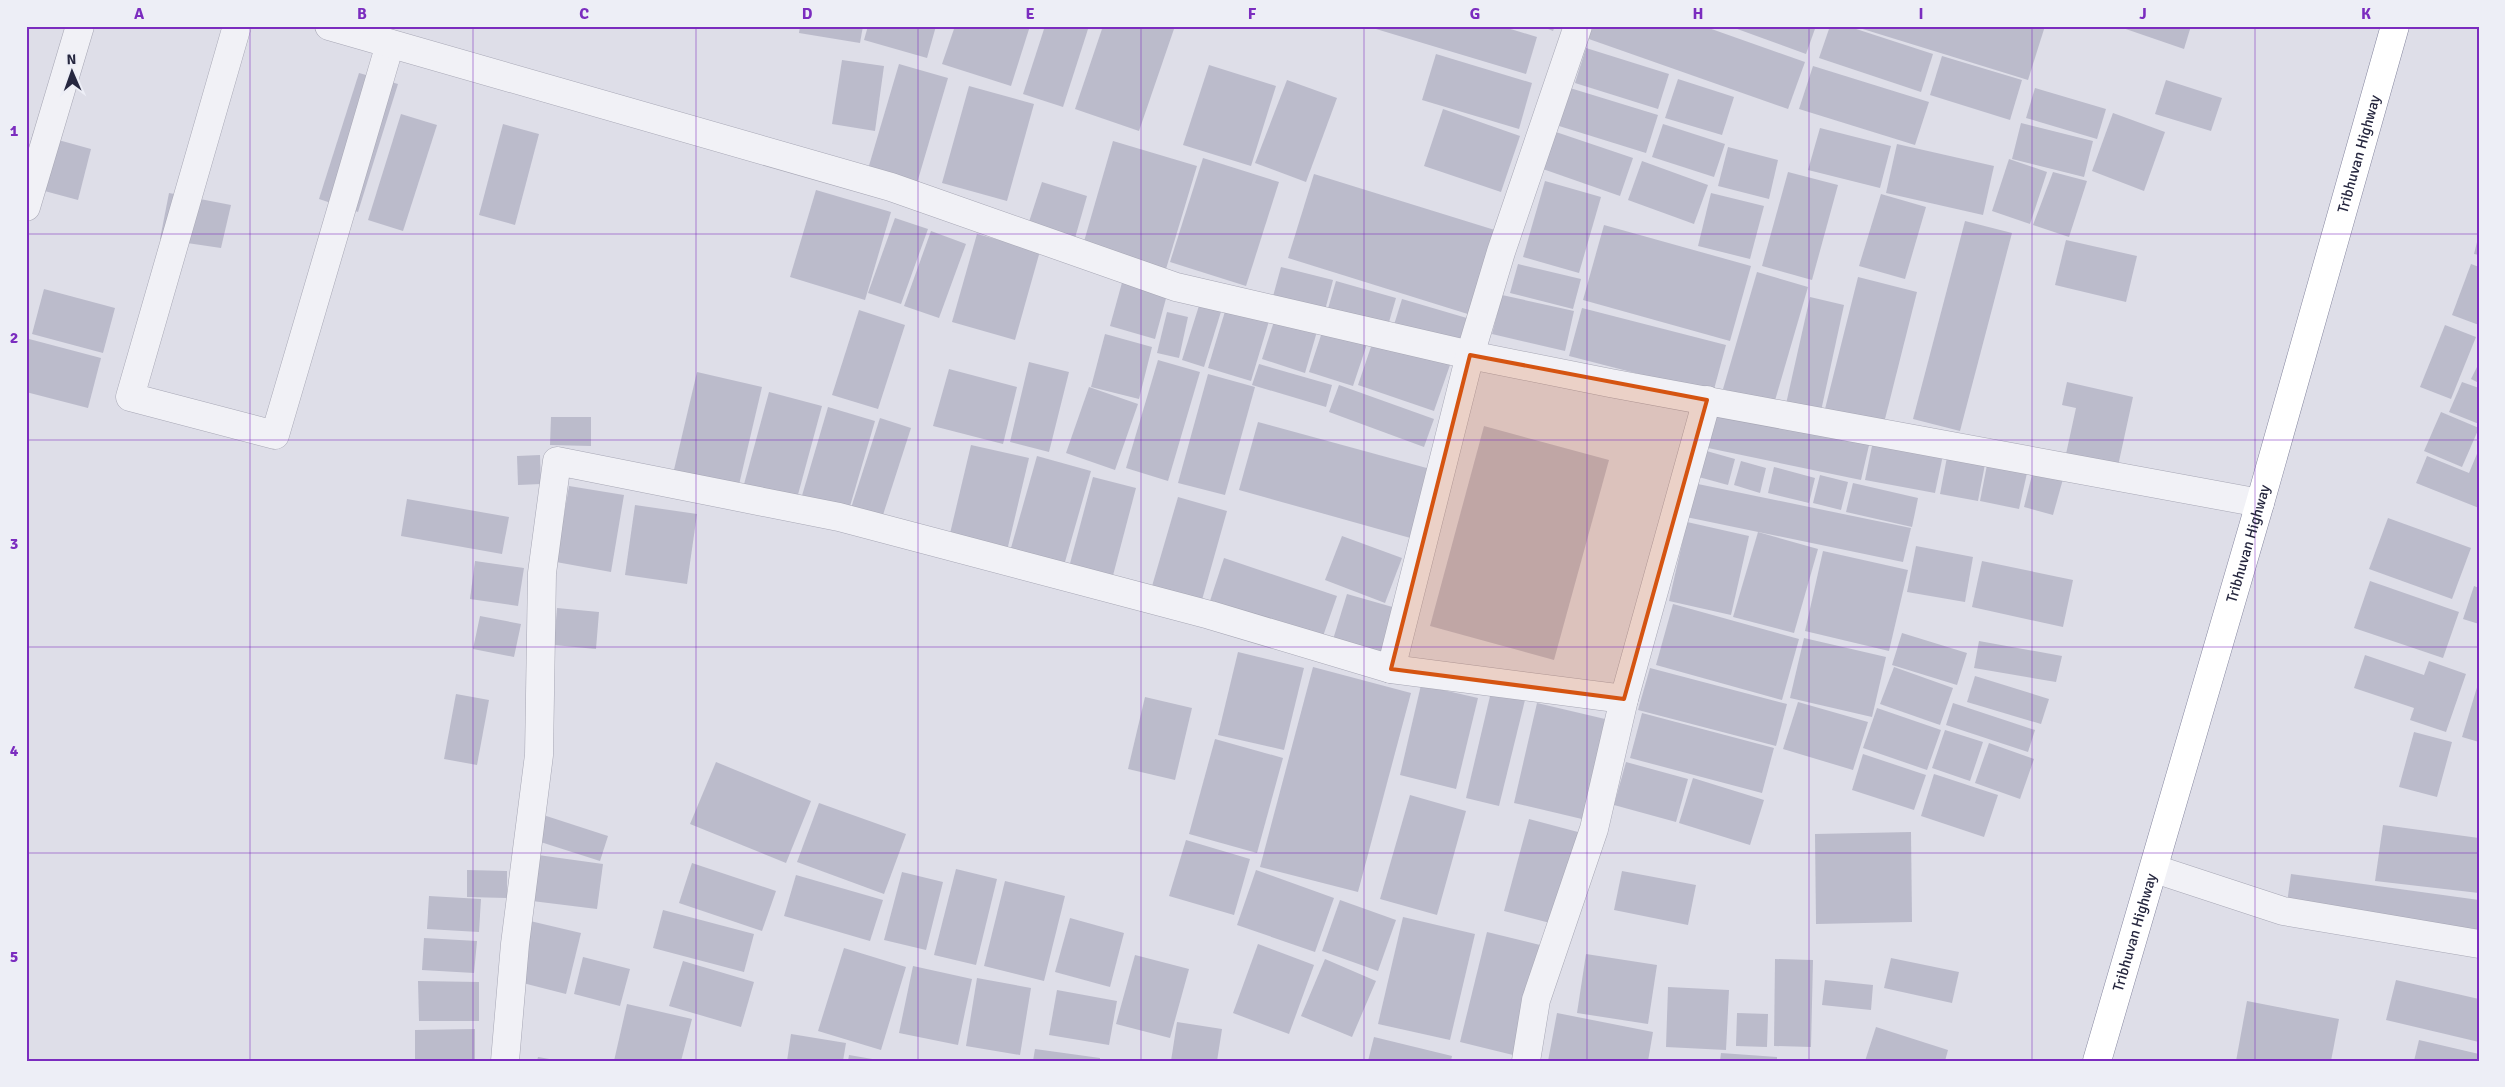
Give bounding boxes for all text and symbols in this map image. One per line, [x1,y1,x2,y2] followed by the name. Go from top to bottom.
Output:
[134,4,145,24] text: A
[357,4,367,24] text: B
[579,4,589,24] text: C
[802,4,813,24] text: D
[1025,4,1035,24] text: E
[1248,4,1257,24] text: F
[1470,4,1480,24] text: G
[1693,4,1703,24] text: H
[1918,4,1924,24] text: I
[2139,4,2147,24] text: J
[2361,4,2371,24] text: K
[48,48,98,98] north arrow
[66,51,77,68] text: N
[2334,93,2384,215] street label: Tribhuvan Highway
[10,121,19,141] text: 1
[10,328,18,348] text: 2
[2222,483,2274,605] street label: Tribhuvan Highway
[10,534,18,554] text: 3
[10,741,19,761] text: 4
[2109,871,2160,993] street label: Tribhuvan Highway
[10,947,18,967] text: 5

